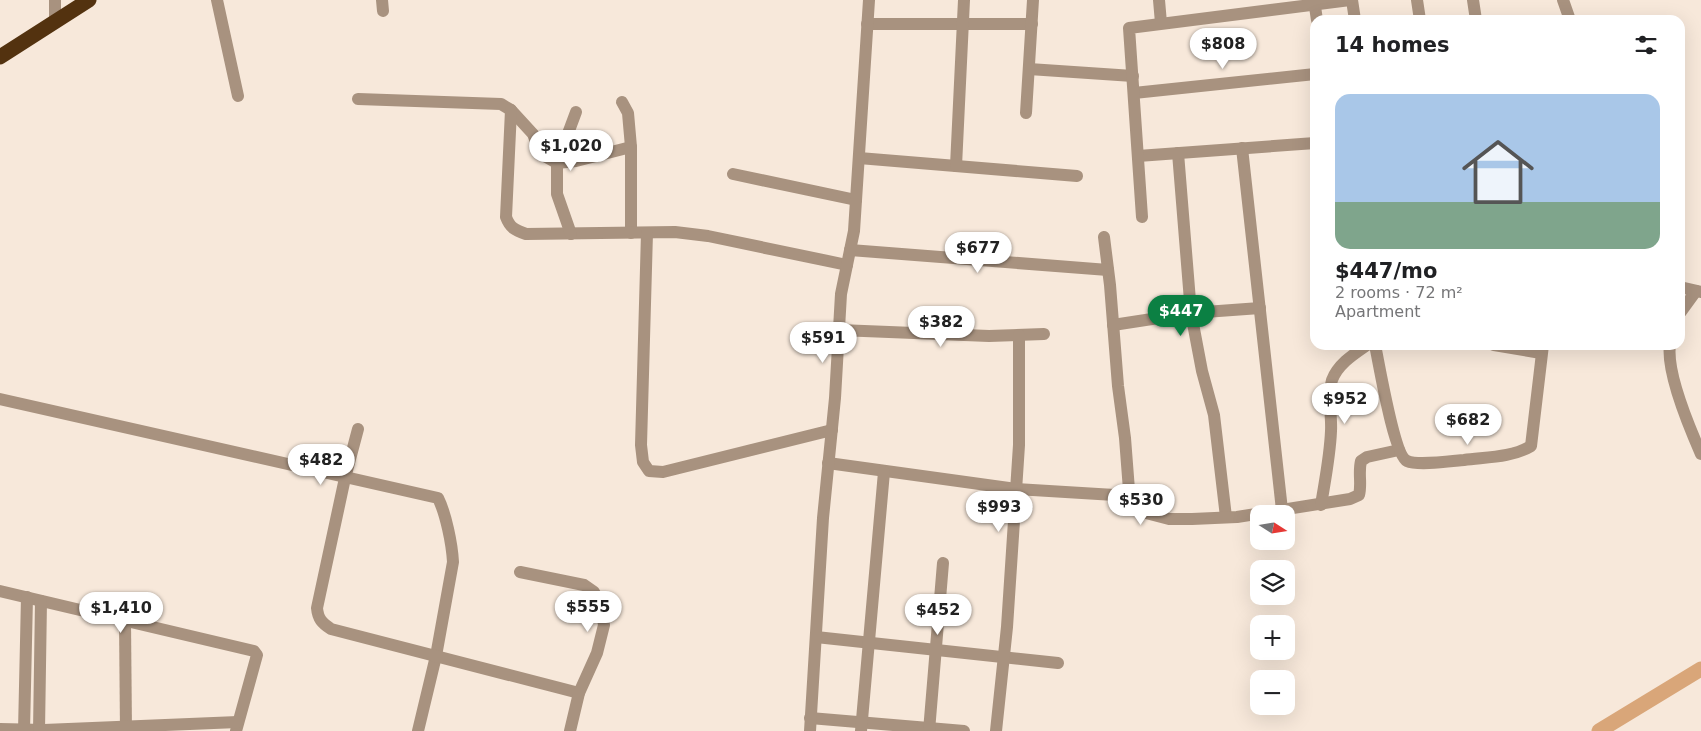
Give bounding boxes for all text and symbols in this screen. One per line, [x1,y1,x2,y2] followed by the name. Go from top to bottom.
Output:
[1193,28,1253,70] pin: $808
[1632,31,1660,59] icon: filters
[1335,33,1450,57] text: 14 homes
[1201,34,1245,53] text: $808
[1453,127,1543,217] icon: home
[530,130,612,172] pin: $1,020
[540,136,602,155] text: $1,020
[948,232,1008,274] pin: $677
[956,238,1000,257] text: $677
[1335,259,1437,283] text: $447/mo
[1335,283,1463,302] text: 2 rooms · 72 m²
[1151,294,1211,337] pin: $447
[1159,301,1203,320] text: $447
[1335,302,1421,321] text: Apartment
[911,306,971,348] pin: $382
[919,312,963,331] text: $382
[793,322,853,364] pin: $591
[801,328,845,347] text: $591
[1315,382,1375,425] pin: $952
[1323,389,1367,408] text: $952
[1438,404,1498,446] pin: $682
[1446,410,1490,429] text: $682
[291,444,351,486] pin: $482
[299,450,343,469] text: $482
[1111,484,1171,526] pin: $530
[969,490,1029,533] pin: $993
[1119,490,1163,509] text: $530
[977,497,1021,516] text: $993
[1250,505,1295,550] north arrow
[1250,505,1295,715] map controls
[1250,560,1295,605] button: layers
[558,590,618,633] pin: $555
[80,592,162,634] pin: $1,410
[908,594,968,636] pin: $452
[566,597,610,616] text: $555
[90,598,152,617] text: $1,410
[916,600,960,619] text: $452
[1250,615,1295,660] button: +
[1250,670,1295,715] button: −

